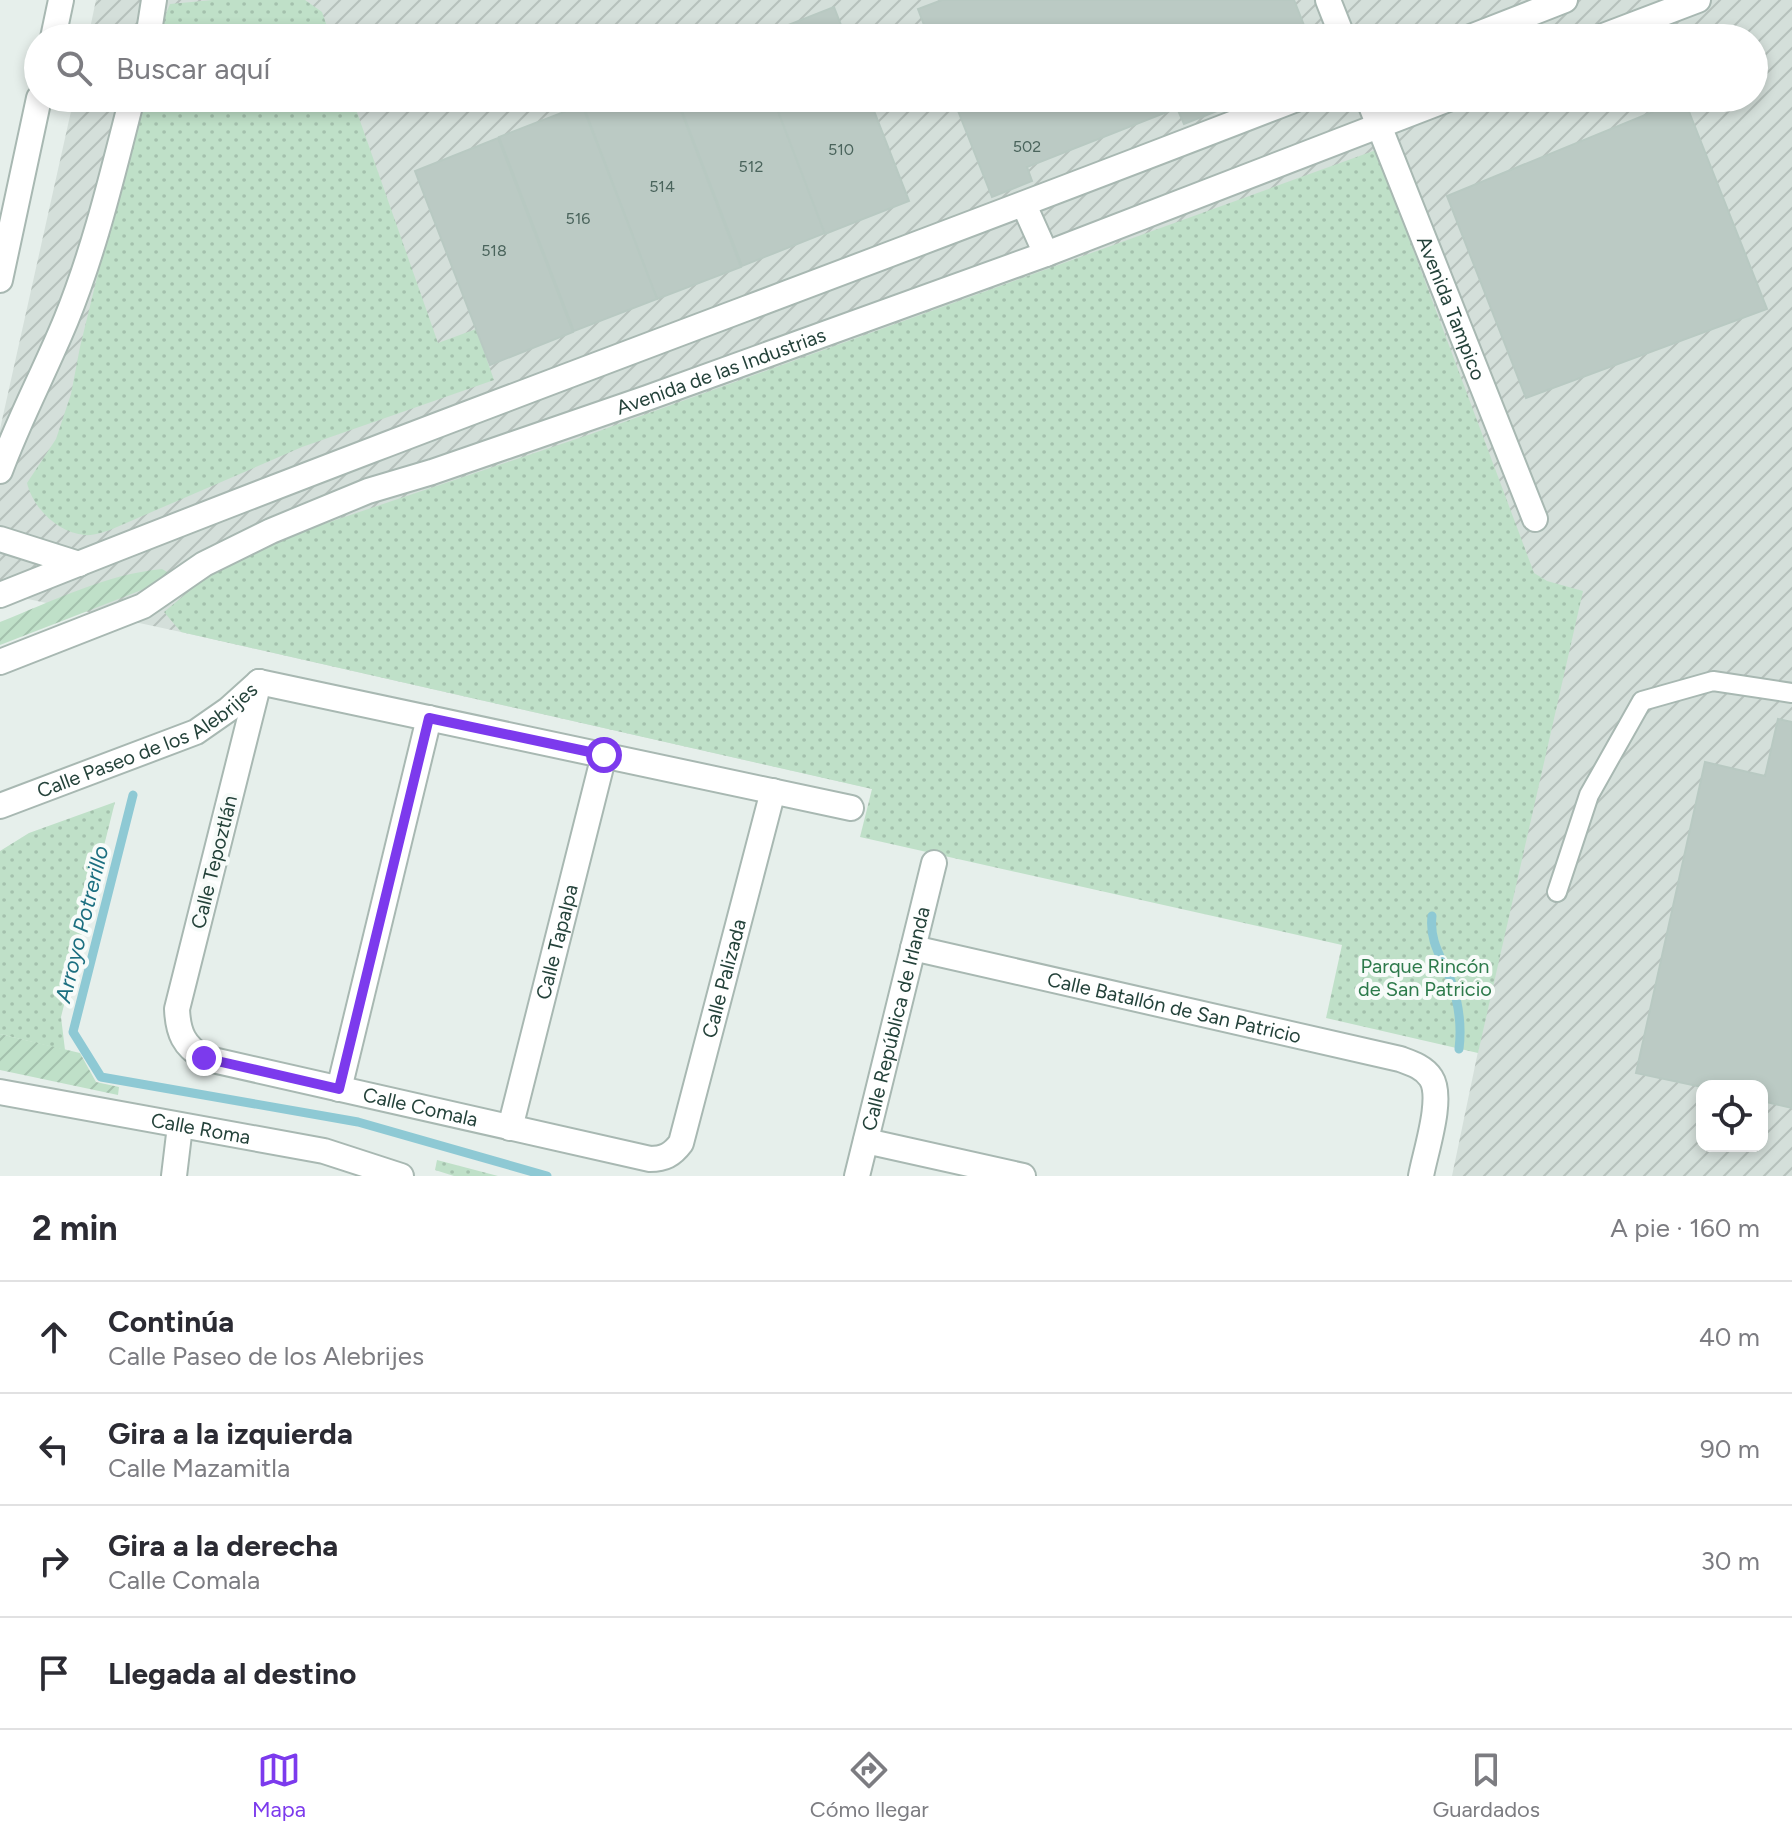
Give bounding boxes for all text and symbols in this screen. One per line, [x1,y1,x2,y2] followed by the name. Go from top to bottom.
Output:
[24,24,1768,112] search box
[52,46,96,90] icon: search
[116,50,270,87] text: Buscar aquí
[1013,137,1041,156] house number: 502
[828,140,854,159] house number: 510
[739,157,763,176] house number: 512
[649,177,675,196] house number: 514
[566,209,590,228] house number: 516
[1412,233,1491,384] street label: Avenida Tampico
[481,241,507,260] house number: 518
[613,323,829,420] street label: Avenida de las Industrias
[34,677,262,803] street label: Calle Paseo de los Alebrijes
[586,737,622,773] route start
[186,793,242,931] street label: Calle Tepoztlán
[49,843,115,1006] water label: Arroyo Potrerillo
[531,882,583,1002] street label: Calle Tapalpa
[857,904,935,1133] street label: Calle República de Irlanda
[697,916,751,1040] street label: Calle Palizada
[1358,954,1492,1001] park label: Parque Rincón de San Patricio
[1045,967,1304,1048] street label: Calle Batallón de San Patricio
[186,1040,222,1076] route end
[1696,1080,1768,1152] map controls
[1696,1080,1768,1152] button: locate
[361,1082,480,1132] street label: Calle Comala
[149,1108,252,1149] street label: Calle Roma
[32,1208,118,1249] text: 2 min
[1610,1212,1760,1244] text: A pie · 160 m
[108,1303,234,1340] text: Continúa
[32,1315,76,1359] icon: ahead
[1699,1321,1760,1353] text: 40 m
[108,1340,424,1372] text: Calle Paseo de los Alebrijes
[108,1415,353,1452] text: Gira a la izquierda
[32,1427,76,1471] icon: left
[1700,1433,1760,1465] text: 90 m
[108,1452,290,1484] text: Calle Mazamitla
[108,1527,338,1564] text: Gira a la derecha
[32,1539,76,1583] icon: right
[1701,1545,1760,1577] text: 30 m
[108,1564,260,1596] text: Calle Comala
[32,1651,76,1695] icon: arrive
[108,1655,356,1692] text: Llegada al destino
[252,1748,306,1823] tab: Mapa
[810,1748,929,1823] tab: Cómo llegar
[1432,1748,1540,1823] tab: Guardados

